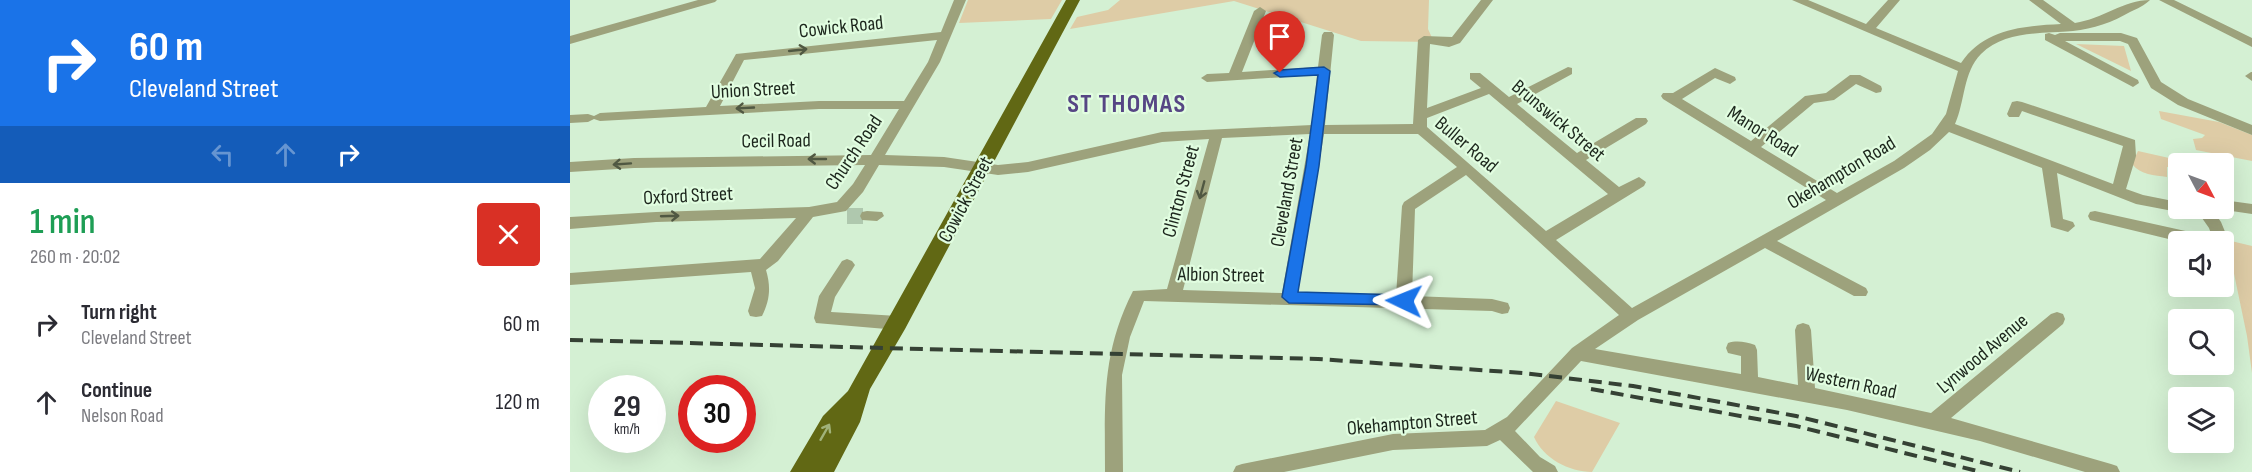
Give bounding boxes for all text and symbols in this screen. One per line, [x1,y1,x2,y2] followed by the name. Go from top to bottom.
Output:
[798,11,885,43] street label: Cowick Road
[1254,11,1305,73] pin
[1263,20,1296,53] icon: arrive
[129,22,203,73] text: 60 m
[30,24,108,102] icon: right
[788,45,808,56] one-way arrow
[129,73,278,105] text: Cleveland Street
[1507,75,1610,167] street label: Brunswick Street
[710,76,796,104] street label: Union Street
[1067,89,1187,120] district label: ST THOMAS
[1723,101,1802,163] street label: Manor Road
[736,103,756,114] one-way arrow
[820,111,888,195] street label: Church Road
[1430,111,1503,178] street label: Buller Road
[741,128,811,154] street label: Cecil Road
[1783,131,1900,215] street label: Okehampton Road
[1266,136,1308,249] street label: Cleveland Street
[206,138,239,171] icon: left
[269,138,302,171] icon: ahead
[332,138,365,171] icon: right
[1157,143,1205,240] street label: Clinton Street
[933,152,998,246] street label: Cowick Street
[807,153,827,165] one-way arrow
[2168,153,2234,219] north arrow
[2168,153,2234,453] map controls
[612,158,632,169] one-way arrow
[1196,180,1207,199] one-way arrow
[642,182,734,210] street label: Oxford Street
[30,201,95,244] text: 1 min
[477,203,540,266] button: close
[660,211,680,222] one-way arrow
[2168,231,2234,297] button: sound
[30,245,120,269] text: 260 m · 20:02
[1176,262,1265,288] street label: Albion Street
[1372,269,1436,333] position arrow
[81,299,157,326] text: Turn right
[30,308,63,341] icon: right
[1932,309,2033,399] street label: Lynwood Avenue
[2168,309,2234,375] button: search
[503,311,540,338] text: 60 m
[81,326,192,350] text: Cleveland Street
[1803,362,1899,404] street label: Western Road
[678,375,756,453] speed limit sign: 30
[81,377,152,404] text: Continue
[30,386,63,419] icon: ahead
[2168,387,2234,453] button: layers
[496,389,540,416] text: 120 m
[613,389,641,425] text: 29
[81,404,164,428] text: Nelson Road
[1346,405,1478,441] street label: Okehampton Street
[614,420,640,439] text: km/h
[820,424,831,442] one-way arrow

